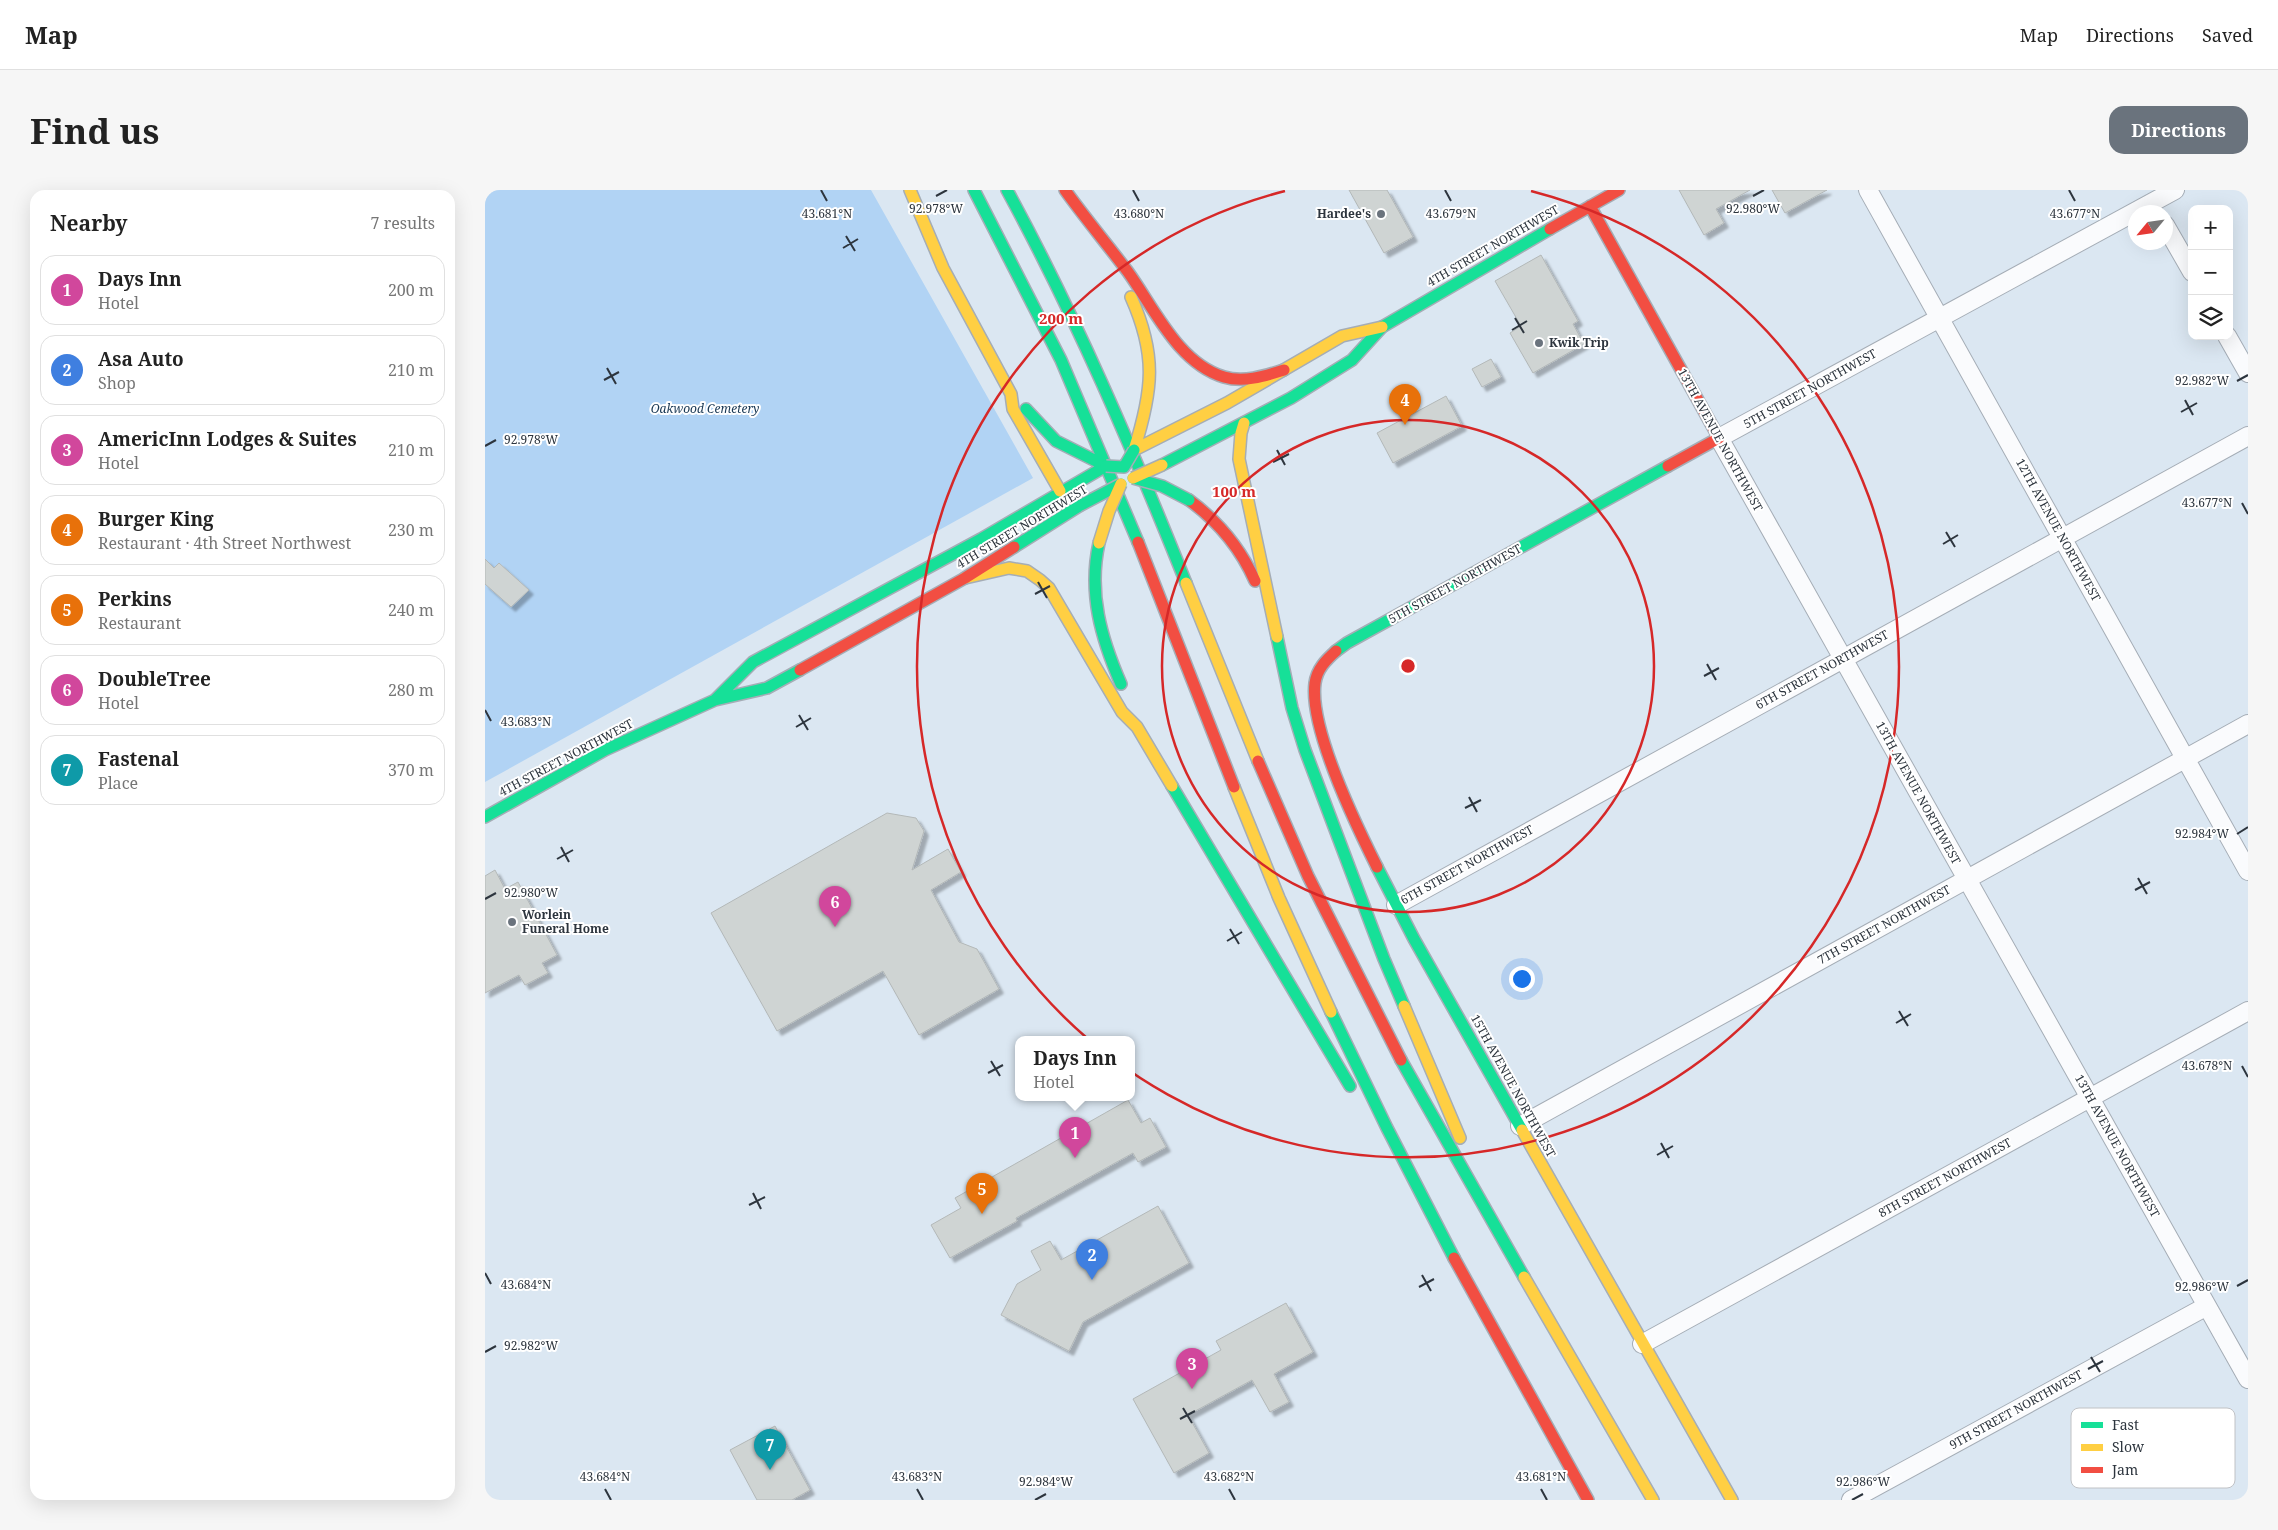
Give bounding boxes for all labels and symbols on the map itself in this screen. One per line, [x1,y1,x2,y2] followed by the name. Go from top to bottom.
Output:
[909,200,963,217] text: 92.978°W
[1424,200,1562,290] street label: 4TH STREET NORTHWEST
[1726,200,1780,217] text: 92.980°W
[802,205,852,222] text: 43.681°N
[1114,205,1164,222] text: 43.680°N
[1317,205,1371,222] place label: Hardee's
[1426,205,1476,222] text: 43.679°N
[2050,205,2100,222] text: 43.677°N
[2128,205,2173,250] north arrow
[1375,208,1387,220] marker: Hardee's
[1039,308,1083,328] text: 200 m
[1549,334,1609,351] place label: Kwik Trip
[1533,337,1545,349] marker: Kwik Trip
[1740,344,1880,432] street label: 5TH STREET NORTHWEST
[1674,365,1767,515] street label: 13TH AVENUE NORTHWEST
[2175,372,2229,389] text: 92.982°W
[1389,384,1421,425] pin: 4
[651,400,759,417] park label: Oakwood Cemetery
[504,431,558,448] text: 92.978°W
[2012,455,2105,605] street label: 12TH AVENUE NORTHWEST
[953,480,1091,572] street label: 4TH STREET NORTHWEST
[1212,481,1256,501] text: 100 m
[2182,494,2232,511] text: 43.677°N
[1385,539,1525,627] street label: 5TH STREET NORTHWEST
[1752,625,1892,713] street label: 6TH STREET NORTHWEST
[1399,657,1417,675] centre of rings
[501,713,551,730] text: 43.683°N
[496,715,636,800] street label: 4TH STREET NORTHWEST
[1872,718,1965,868] street label: 13TH AVENUE NORTHWEST
[1397,820,1537,908] street label: 6TH STREET NORTHWEST
[2175,825,2229,842] text: 92.984°W
[1814,880,1954,968] street label: 7TH STREET NORTHWEST
[504,884,558,901] text: 92.980°W
[819,886,851,927] pin: 6
[522,906,609,937] place label: Worlein Funeral Home
[506,916,518,928] marker: Worlein Funeral Home
[1509,966,1535,992] your location
[1467,1011,1560,1161] street label: 15TH AVENUE NORTHWEST
[2182,1057,2232,1074] text: 43.678°N
[2071,1071,2164,1221] street label: 13TH AVENUE NORTHWEST
[1059,1117,1091,1158] pin: 1
[1875,1133,2015,1221] street label: 8TH STREET NORTHWEST
[966,1173,998,1214] pin: 5
[1076,1239,1108,1280] pin: 2
[501,1276,551,1293] text: 43.684°N
[2175,1278,2229,1295] text: 92.986°W
[504,1337,558,1354] text: 92.982°W
[1176,1348,1208,1389] pin: 3
[1946,1365,2086,1453] street label: 9TH STREET NORTHWEST
[2071,1408,2235,1488] legend
[2112,1415,2139,1434] text: Fast
[754,1429,786,1470] pin: 7
[2112,1437,2145,1456] text: Slow
[2111,1460,2138,1479] text: Jam
[580,1468,630,1485] text: 43.684°N
[892,1468,942,1485] text: 43.683°N
[1204,1468,1254,1485] text: 43.682°N
[1516,1468,1566,1485] text: 43.681°N
[1019,1473,1073,1490] text: 92.984°W
[1836,1473,1890,1490] text: 92.986°W

